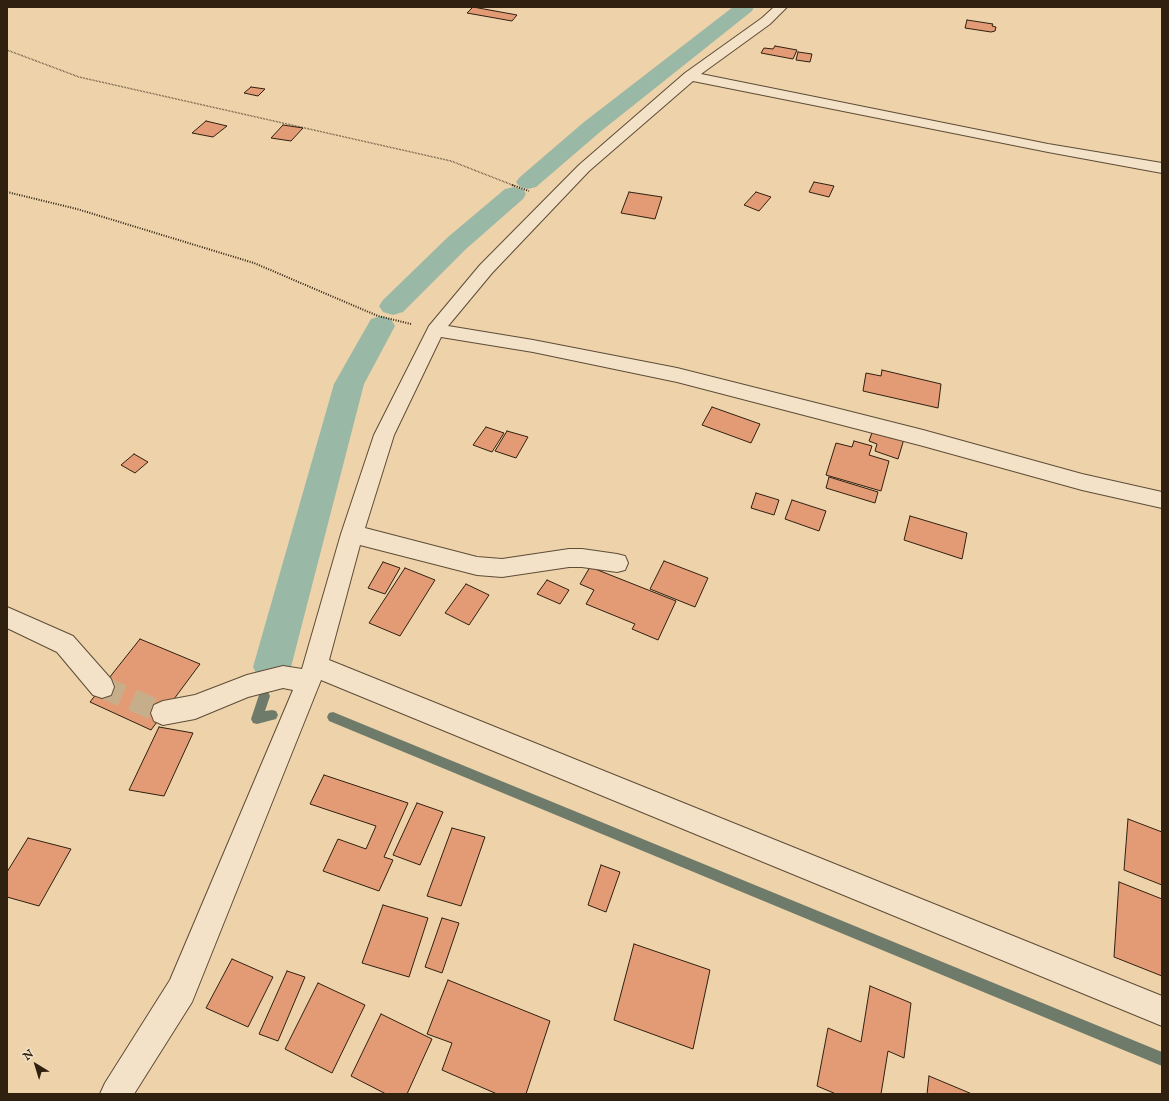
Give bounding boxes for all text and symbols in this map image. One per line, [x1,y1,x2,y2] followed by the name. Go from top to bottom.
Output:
[16,1045,56,1085] north arrow
[21,1047,37,1064] text: N

